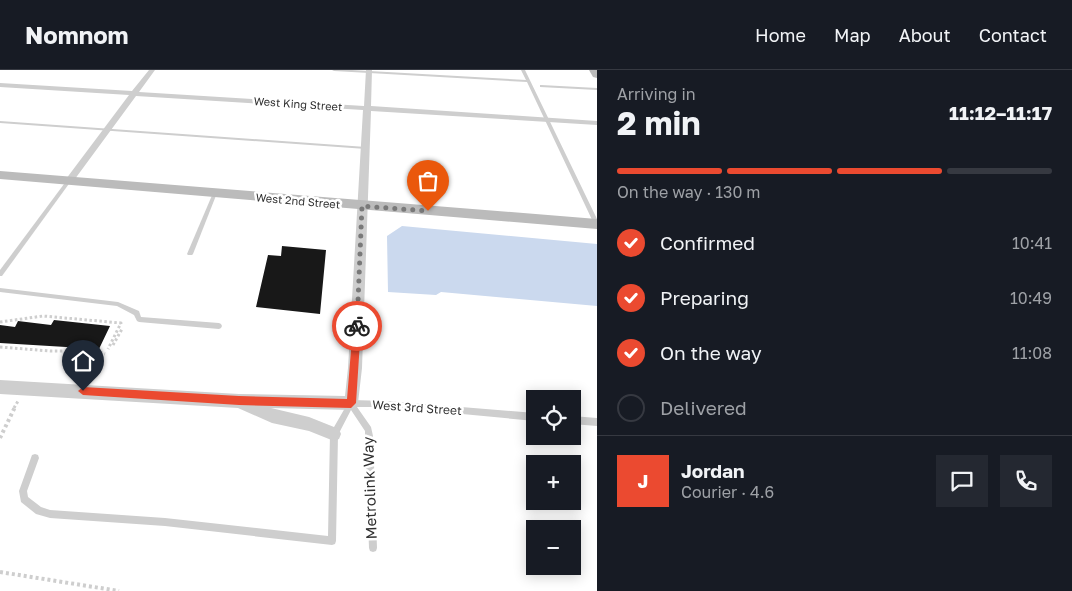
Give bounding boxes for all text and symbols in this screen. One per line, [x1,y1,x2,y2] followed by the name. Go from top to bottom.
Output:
[25,20,129,49] text: Nomnom
[755,24,806,46] text: Home
[834,24,871,46] text: Map
[899,24,951,46] text: About
[979,24,1047,46] text: Contact
[617,84,696,104] text: Arriving in
[253,94,343,113] street label: West King Street
[949,101,1052,124] text: 11:12–11:17
[617,104,701,142] text: 2 min
[407,160,449,211] pin
[414,167,442,195] icon: bag
[617,182,761,202] text: On the way · 130 m
[255,190,341,211] street label: West 2nd Street
[617,229,645,257] icon: check
[660,231,755,254] text: Confirmed
[1012,233,1052,253] text: 10:41
[617,284,645,312] icon: check
[660,286,749,309] text: Preparing
[1010,288,1052,308] text: 10:49
[332,301,382,351] courier
[343,312,371,340] icon: bike
[617,339,645,367] icon: check
[62,340,104,391] pin
[660,341,762,364] text: On the way
[1012,343,1052,363] text: 11:08
[69,347,97,375] icon: home
[526,390,581,575] map controls
[526,390,581,445] button: locate
[660,396,747,419] text: Delivered
[372,397,462,418] street label: West 3rd Street
[358,436,380,540] street label: Metrolink Way
[526,455,581,510] button: +
[936,455,988,507] button: chat
[1000,455,1052,507] button: phone
[681,459,745,482] text: Jordan
[638,469,648,492] text: J
[681,482,774,502] text: Courier · 4.6
[526,520,581,575] button: −

